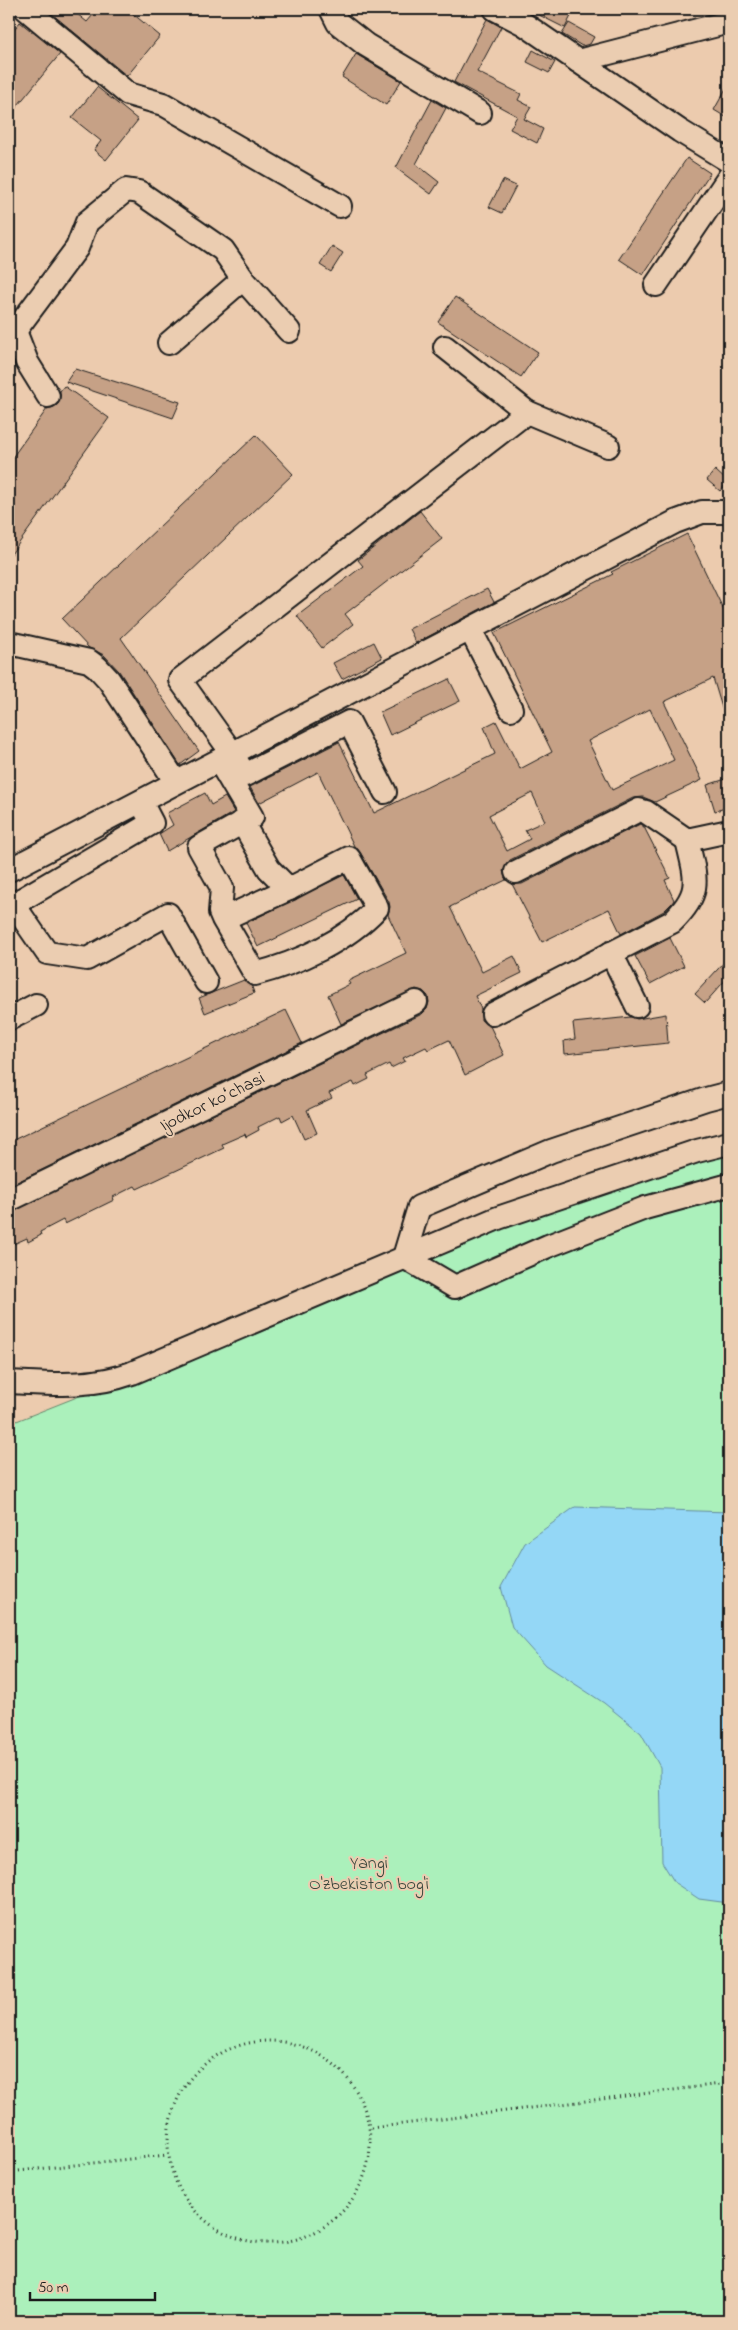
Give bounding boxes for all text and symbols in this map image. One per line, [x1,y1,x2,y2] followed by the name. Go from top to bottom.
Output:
[156,1066,270,1139] street label: Ijodkor koʻchasi
[309,1851,429,1899] park label: Yangi O'zbekiston bog'i
[30,2270,155,2302] scale bar
[38,2277,69,2299] text: 50 m

